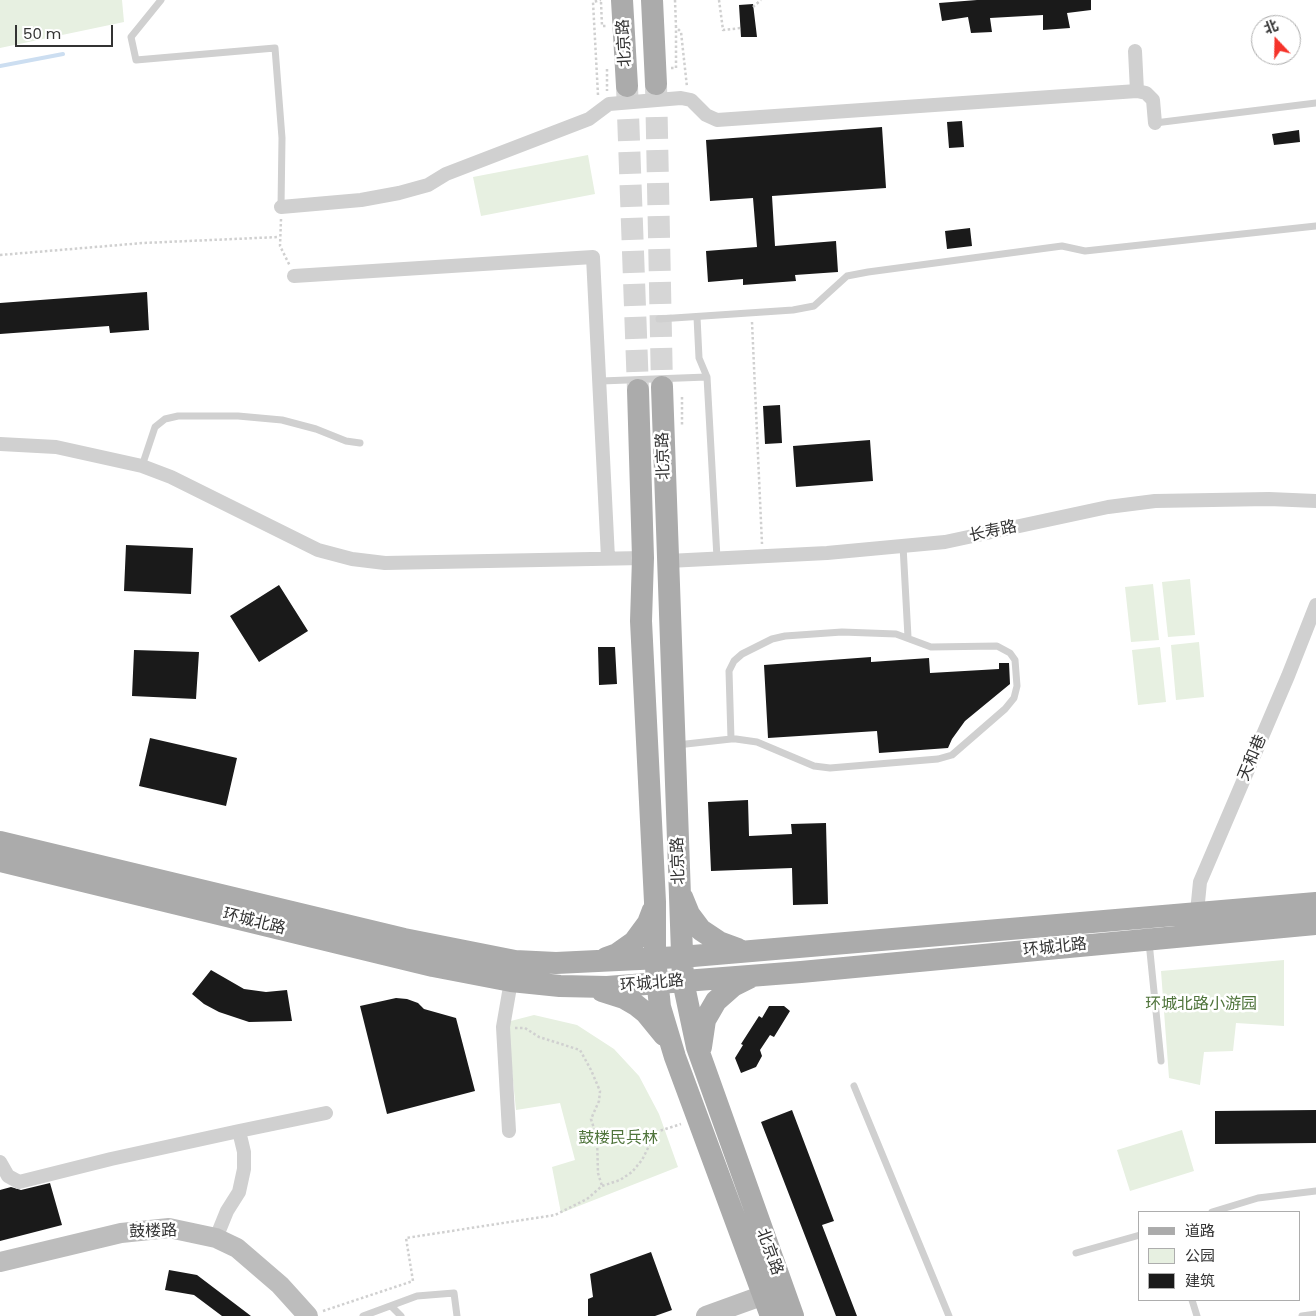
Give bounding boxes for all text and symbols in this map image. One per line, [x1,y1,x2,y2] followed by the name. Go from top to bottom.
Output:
[18,15,115,47] scale bar
[1251,15,1301,65] north arrow
[1261,15,1281,39] text: 北
[614,19,636,67] street label: 北京路
[23,23,61,44] text: 50 m
[654,432,674,480] street label: 北京路
[968,518,1018,546] street label: 长寿路
[1235,732,1271,784] street label: 天和巷
[669,837,689,885] street label: 北京路
[221,905,287,939] street label: 环城北路
[1022,935,1088,961] street label: 环城北路
[619,972,685,996] street label: 环城北路
[1145,995,1257,1015] park label: 环城北路小游园
[578,1129,658,1149] park label: 鼓楼民兵林
[1138,1211,1301,1301] legend
[1185,1220,1215,1241] text: 道路
[129,1222,177,1242] street label: 鼓楼路
[752,1226,786,1278] street label: 北京路
[1185,1245,1215,1266] text: 公园
[1185,1270,1215,1291] text: 建筑

